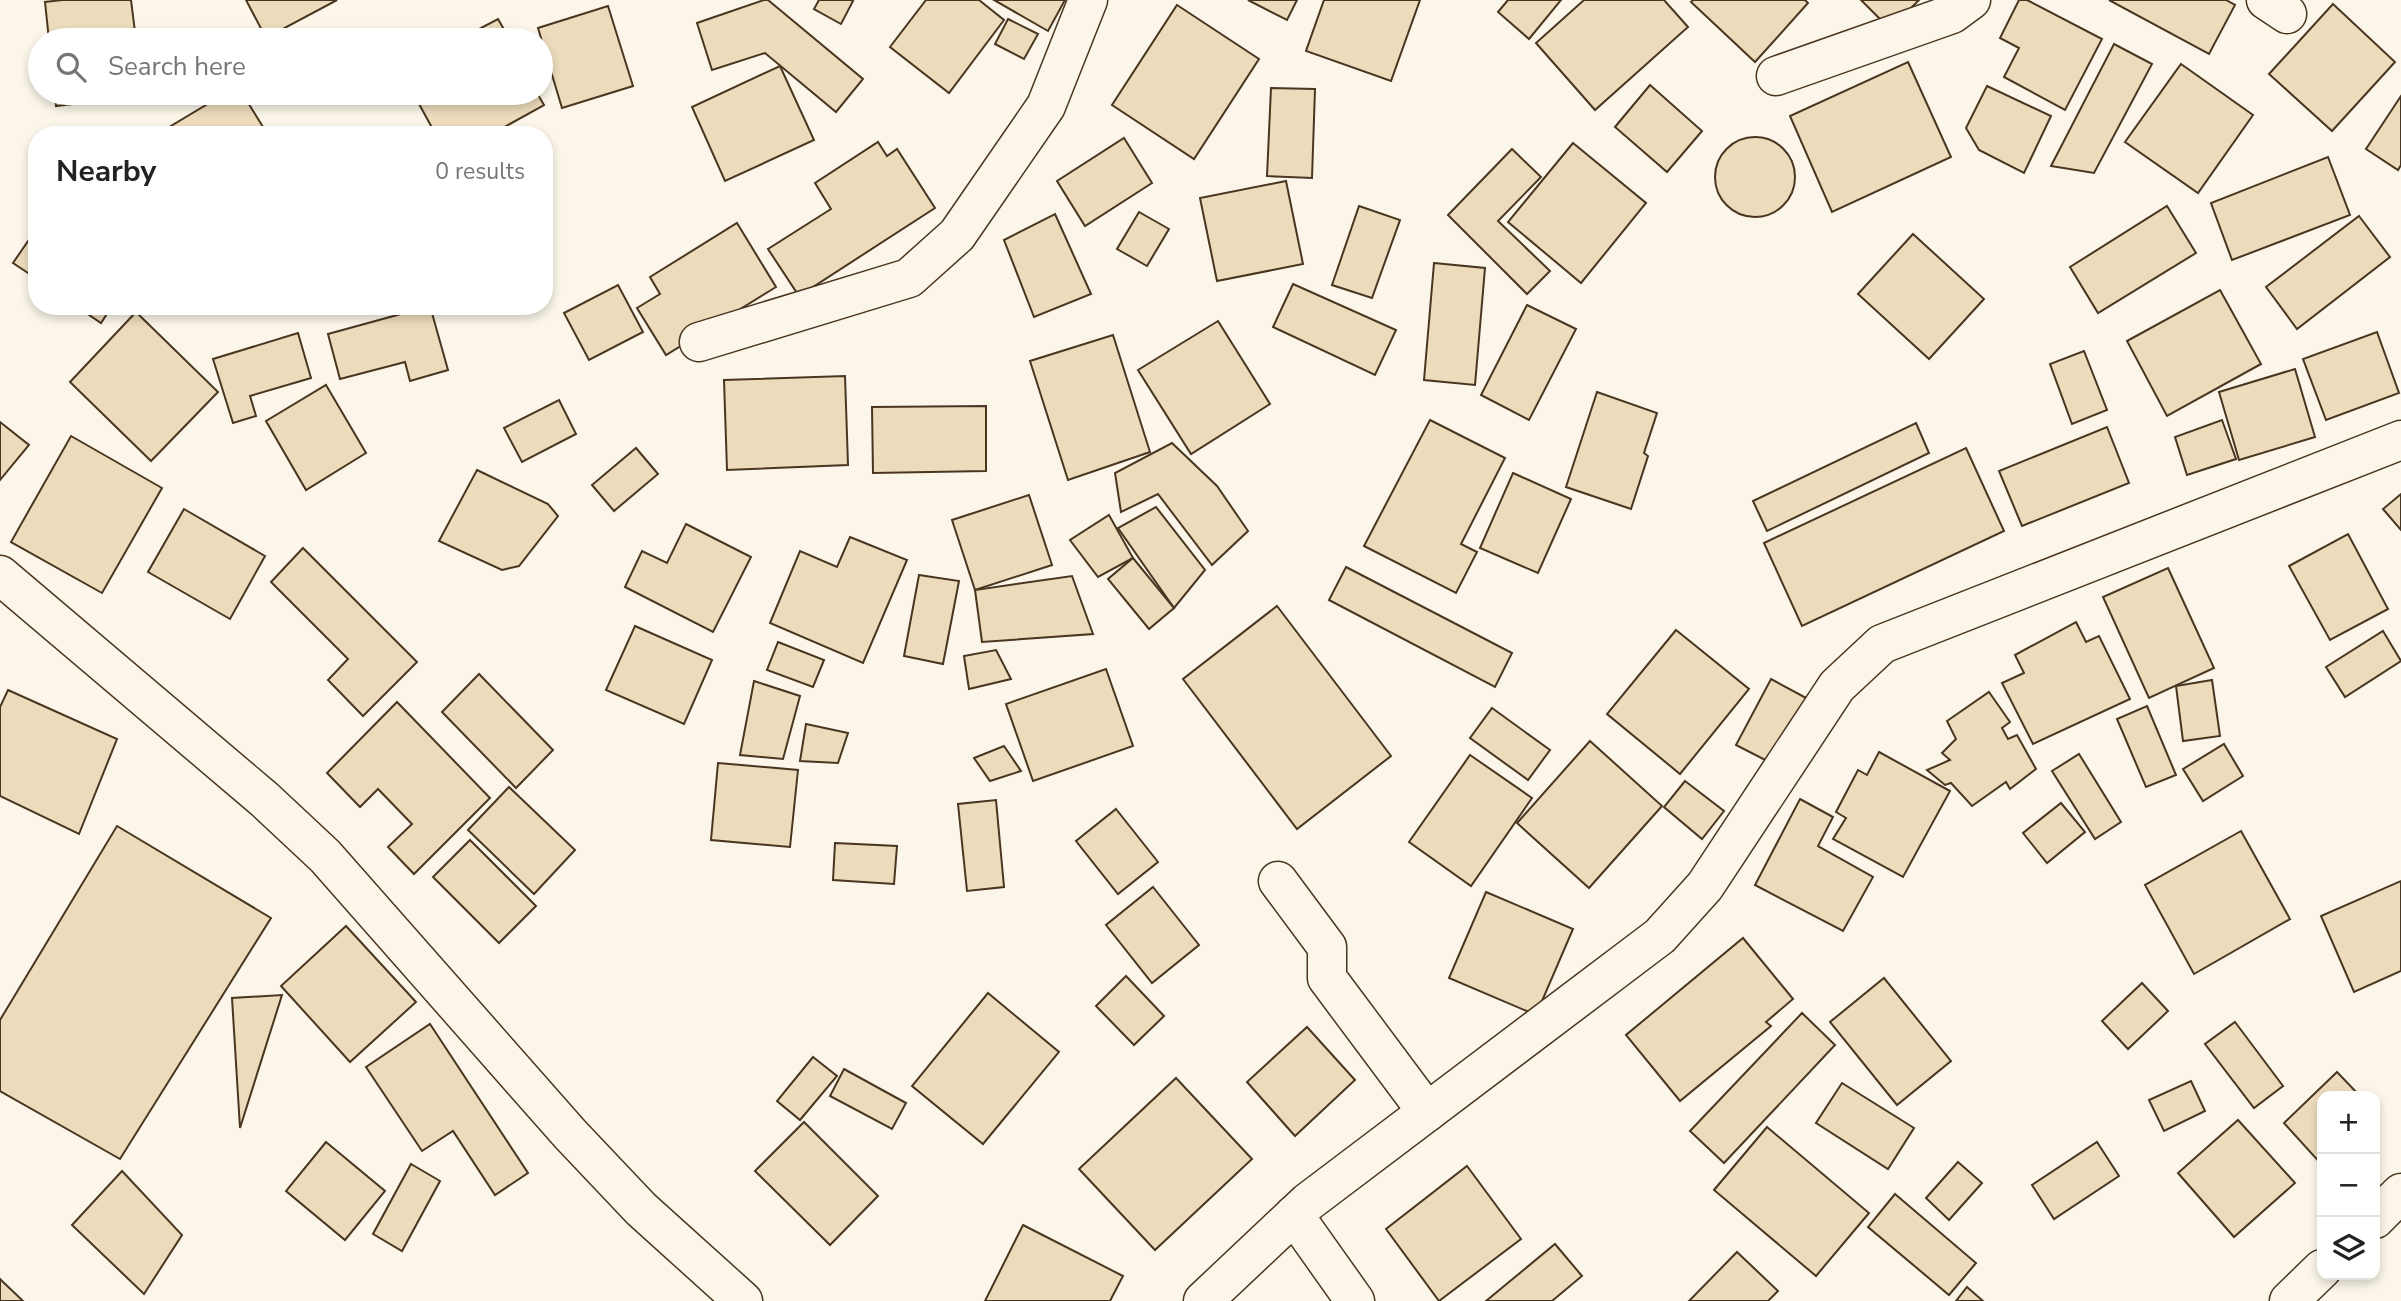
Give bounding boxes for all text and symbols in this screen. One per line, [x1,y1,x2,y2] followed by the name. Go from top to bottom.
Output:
[28,28,553,105] search box
[52,48,90,86] icon: search
[108,49,246,84] text: Search here
[56,151,156,192] text: Nearby
[435,156,525,187] text: 0 results
[2317,1091,2380,1280] map controls
[2317,1091,2380,1154] button: +
[2317,1154,2380,1217] button: −
[2317,1217,2380,1280] button: layers

